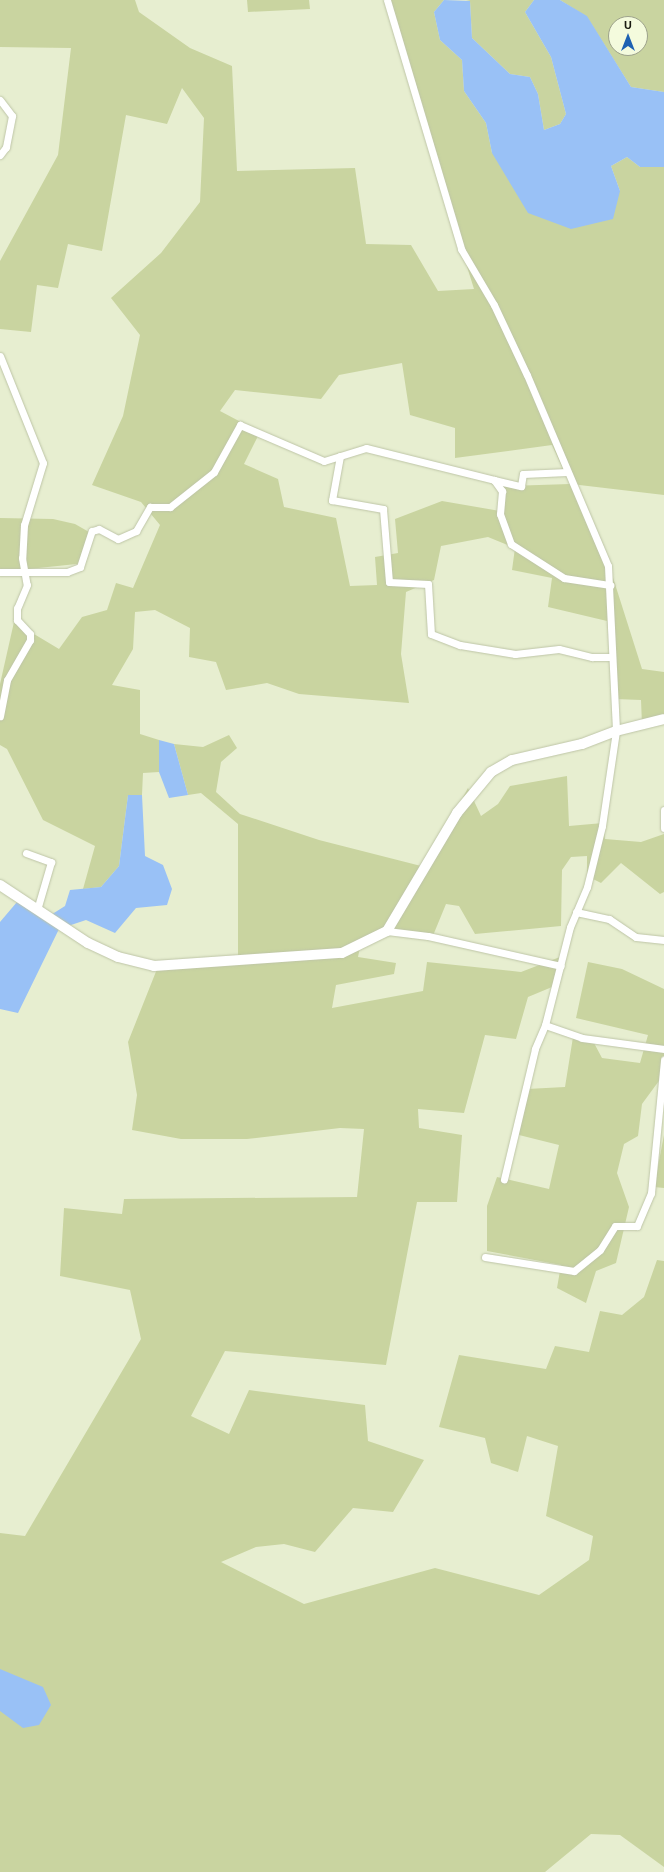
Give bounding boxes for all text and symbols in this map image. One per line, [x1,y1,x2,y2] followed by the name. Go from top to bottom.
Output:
[608,16,648,56] north arrow
[624,17,632,32] text: U

